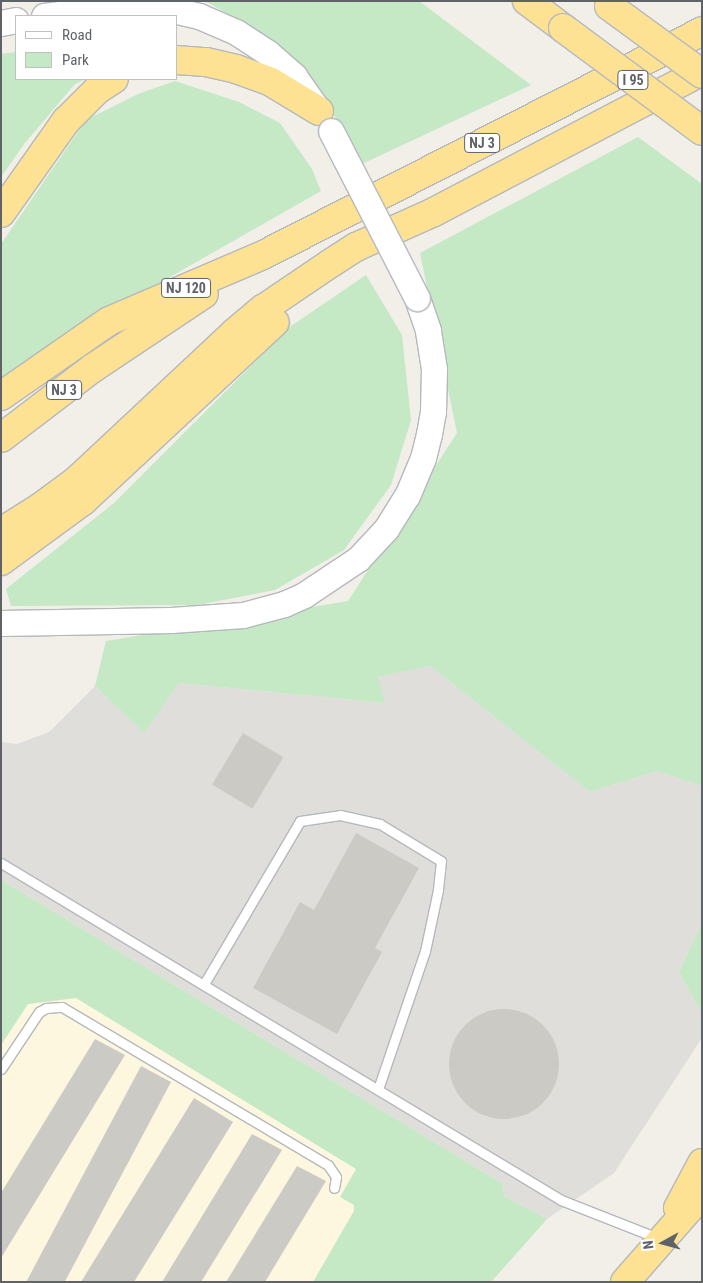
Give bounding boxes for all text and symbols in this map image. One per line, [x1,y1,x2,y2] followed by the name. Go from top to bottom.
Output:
[15,15,178,80] legend
[62,26,92,44] text: Road
[62,51,89,69] text: Park
[617,68,649,92] road number: I 95
[463,132,501,154] road number: NJ 3
[161,276,211,300] road number: NJ 120
[45,378,83,402] road number: NJ 3
[638,1218,688,1268] north arrow
[640,1240,657,1250] text: N

